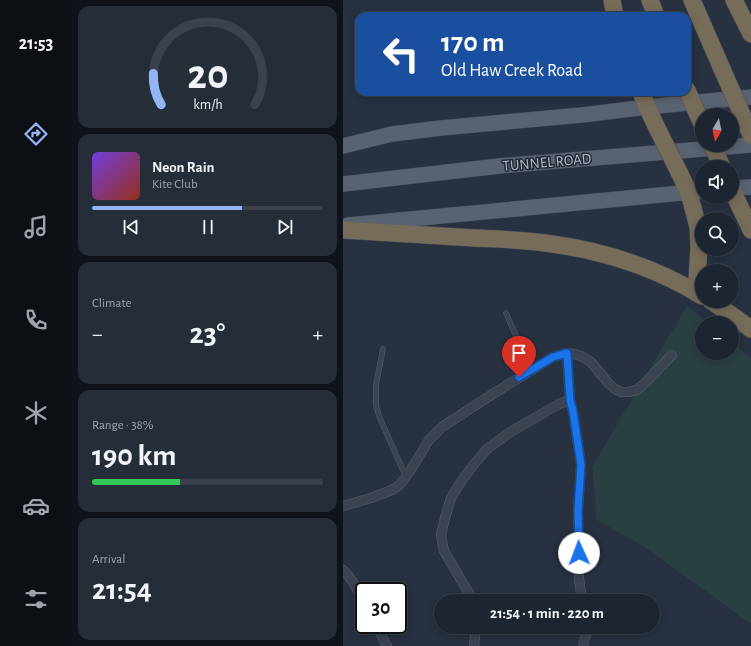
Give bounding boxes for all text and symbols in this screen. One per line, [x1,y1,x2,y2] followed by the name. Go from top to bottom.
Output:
[375,28,427,80] icon: left
[441,29,505,57] text: 170 m
[19,35,53,53] text: 21:53
[187,55,228,96] text: 20
[441,62,583,80] text: Old Haw Creek Road
[193,98,222,112] text: km/h
[695,108,739,152] north arrow
[695,108,739,360] map controls
[22,120,50,148] icon: directions
[502,151,592,174] street label: TUNNEL ROAD
[152,160,214,175] text: Neon Rain
[695,160,739,204] button: sound
[152,178,198,191] text: Kite Club
[695,212,739,256] button: search
[22,213,50,241] icon: music
[120,216,142,238] icon: previous
[197,216,219,238] icon: pause
[274,216,296,238] icon: next
[695,264,739,308] button: +
[92,297,131,310] text: Climate
[22,306,50,334] icon: phone
[695,316,739,360] button: −
[190,319,225,349] text: 23°
[92,323,103,345] text: −
[312,323,323,345] text: +
[502,336,536,377] pin
[508,342,530,364] icon: arrive
[22,399,50,427] icon: climate
[92,419,153,432] text: Range · 38%
[92,441,177,471] text: 190 km
[22,492,50,520] icon: car
[558,532,600,574] position arrow
[92,553,125,566] text: Arrival
[92,575,152,605] text: 21:54
[355,582,407,634] speed limit sign: 30
[22,585,50,613] icon: filters
[490,606,604,621] text: 21:54 · 1 min · 220 m

